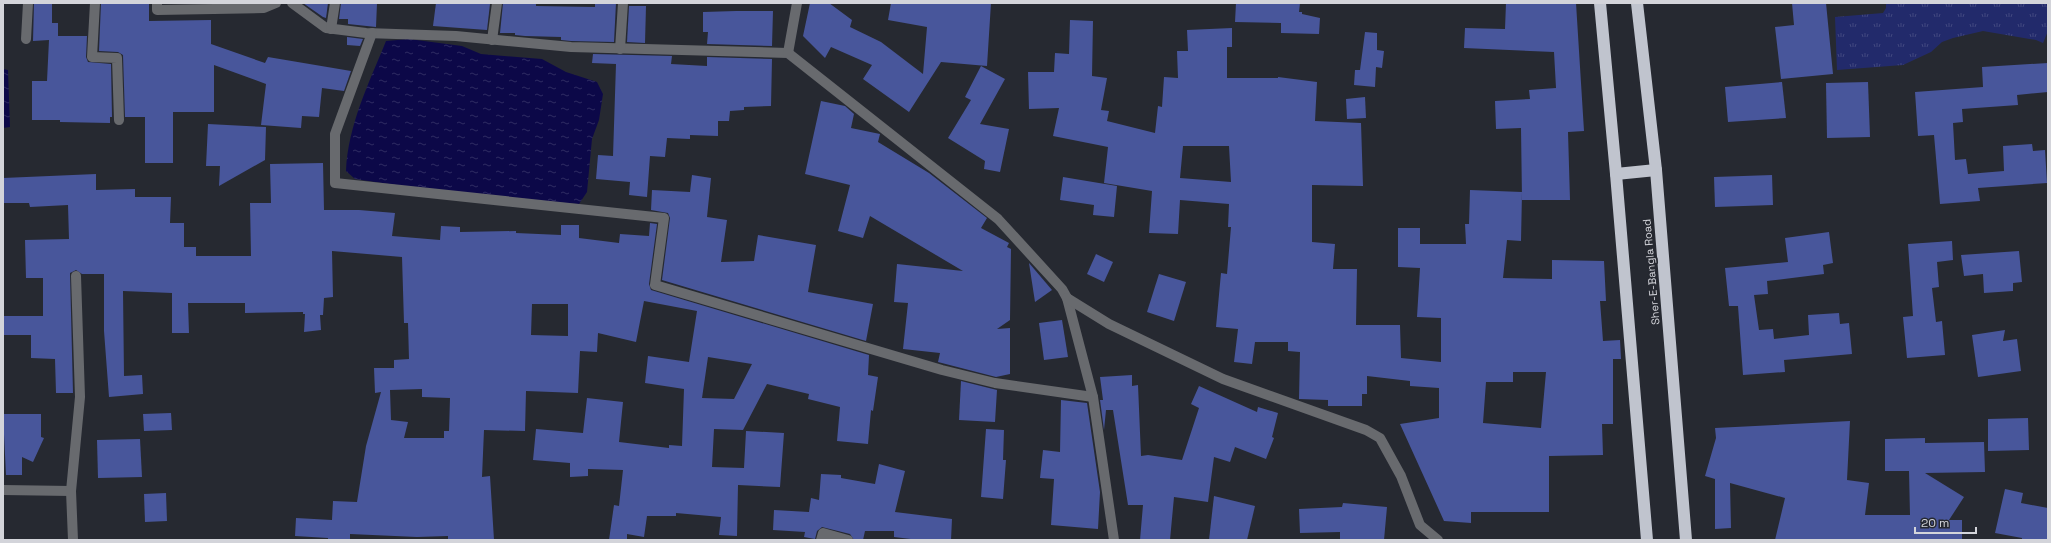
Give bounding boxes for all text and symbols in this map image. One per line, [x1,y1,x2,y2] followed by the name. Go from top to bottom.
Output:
[1639,218,1663,326] street label: Sher-E-Bangla Road
[1915,509,1976,535] scale bar
[1921,515,1949,531] text: 20 m

